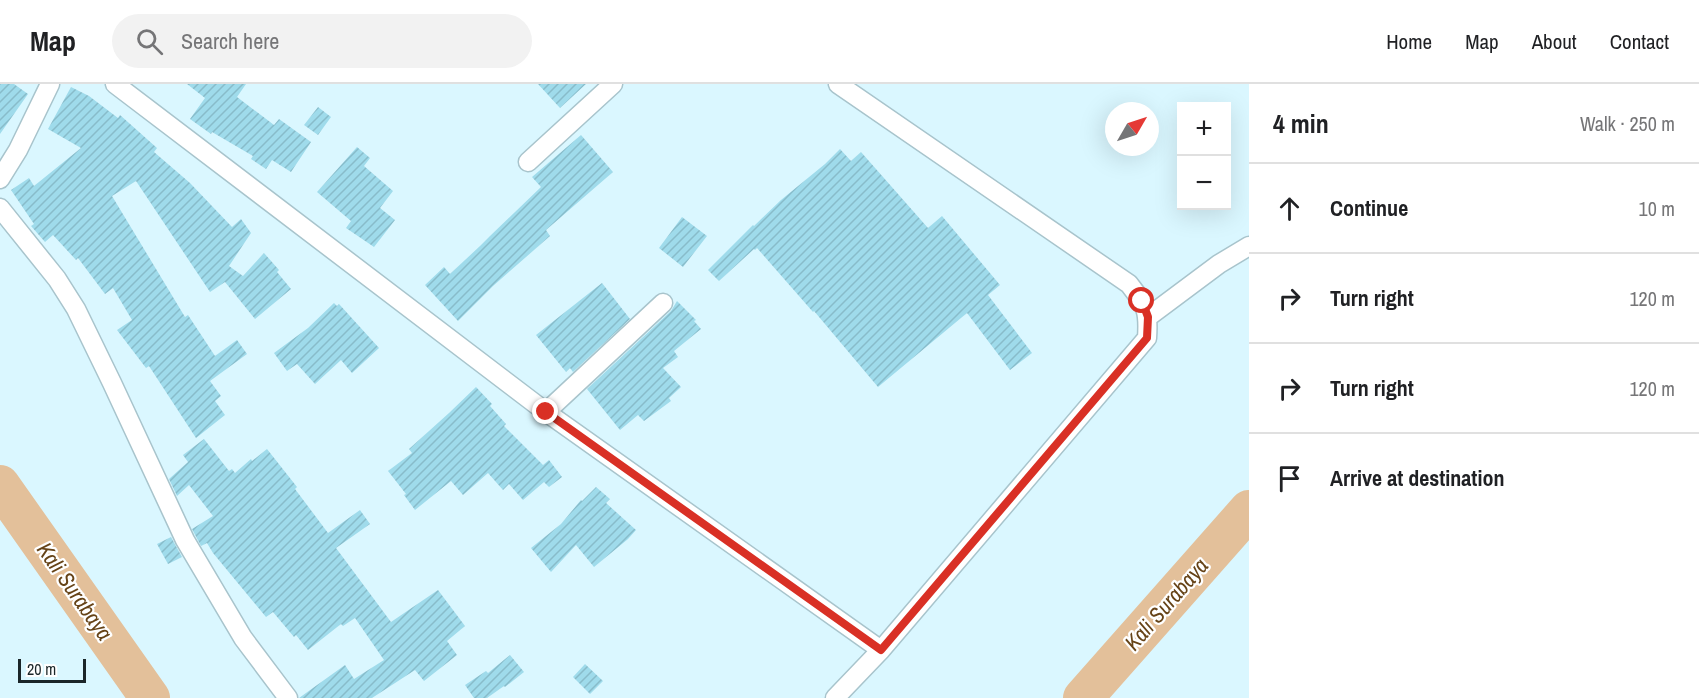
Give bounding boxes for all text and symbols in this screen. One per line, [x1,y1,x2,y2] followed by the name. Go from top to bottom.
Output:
[112,14,532,68] search box
[30,22,76,60] text: Map
[133,25,166,58] icon: search
[181,26,279,56] text: Search here
[1386,27,1432,56] text: Home
[1465,27,1499,56] text: Map
[1532,27,1577,56] text: About
[1610,27,1669,56] text: Contact
[1105,102,1159,156] north arrow
[1177,102,1231,210] map controls
[1177,102,1231,156] button: +
[1273,106,1329,141] text: 4 min
[1580,110,1675,137] text: Walk · 250 m
[1177,156,1231,210] button: −
[1273,192,1306,225] icon: ahead
[1330,193,1408,223] text: Continue
[1639,195,1675,222] text: 10 m
[1273,282,1306,315] icon: right
[1330,283,1414,313] text: Turn right
[1629,285,1675,312] text: 120 m
[1128,287,1154,313] route start
[1273,372,1306,405] icon: right
[1330,373,1414,403] text: Turn right
[1629,375,1675,402] text: 120 m
[532,398,558,424] route end
[1273,462,1306,495] icon: arrive
[1330,463,1504,493] text: Arrive at destination
[30,536,120,646] water label: Kali Surabaya
[1118,551,1214,657] water label: Kali Surabaya
[18,656,86,684] scale bar
[27,658,56,680] text: 20 m

